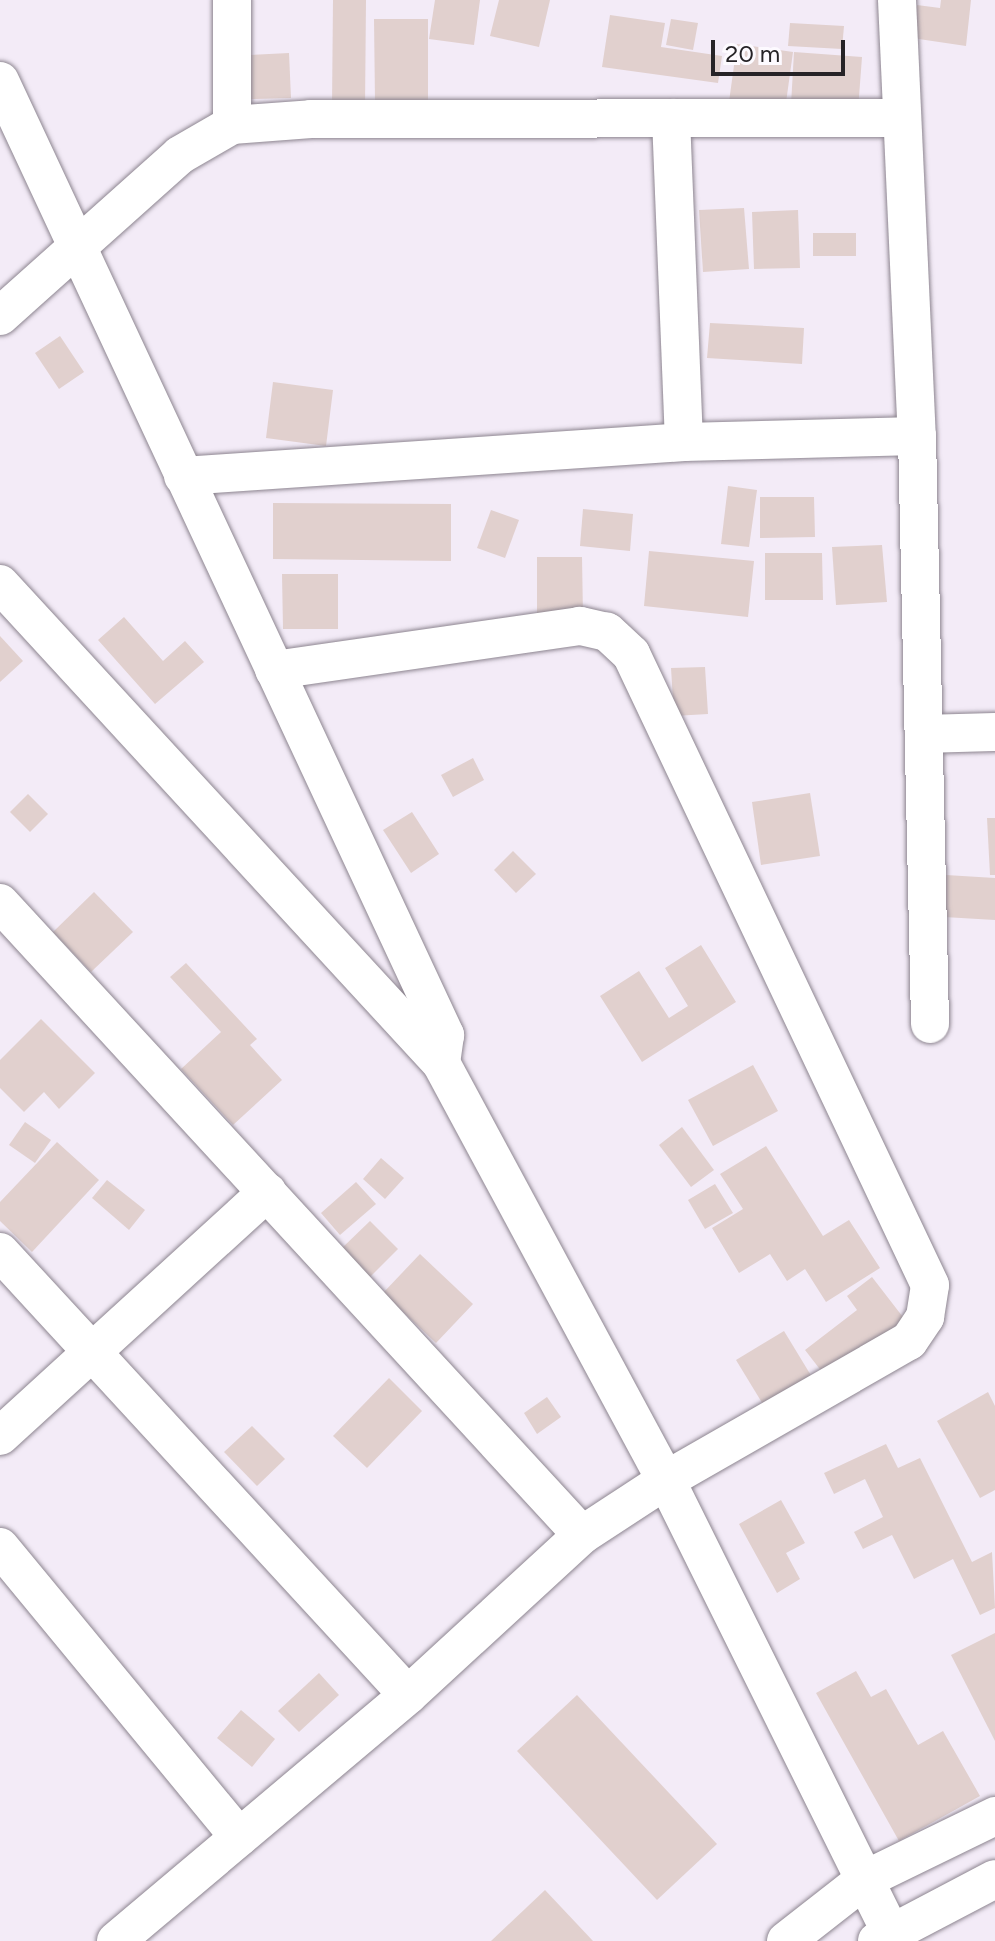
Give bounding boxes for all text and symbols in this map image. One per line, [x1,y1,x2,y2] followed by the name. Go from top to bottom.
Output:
[715,24,849,74] scale bar
[725,39,780,68] text: 20 m

